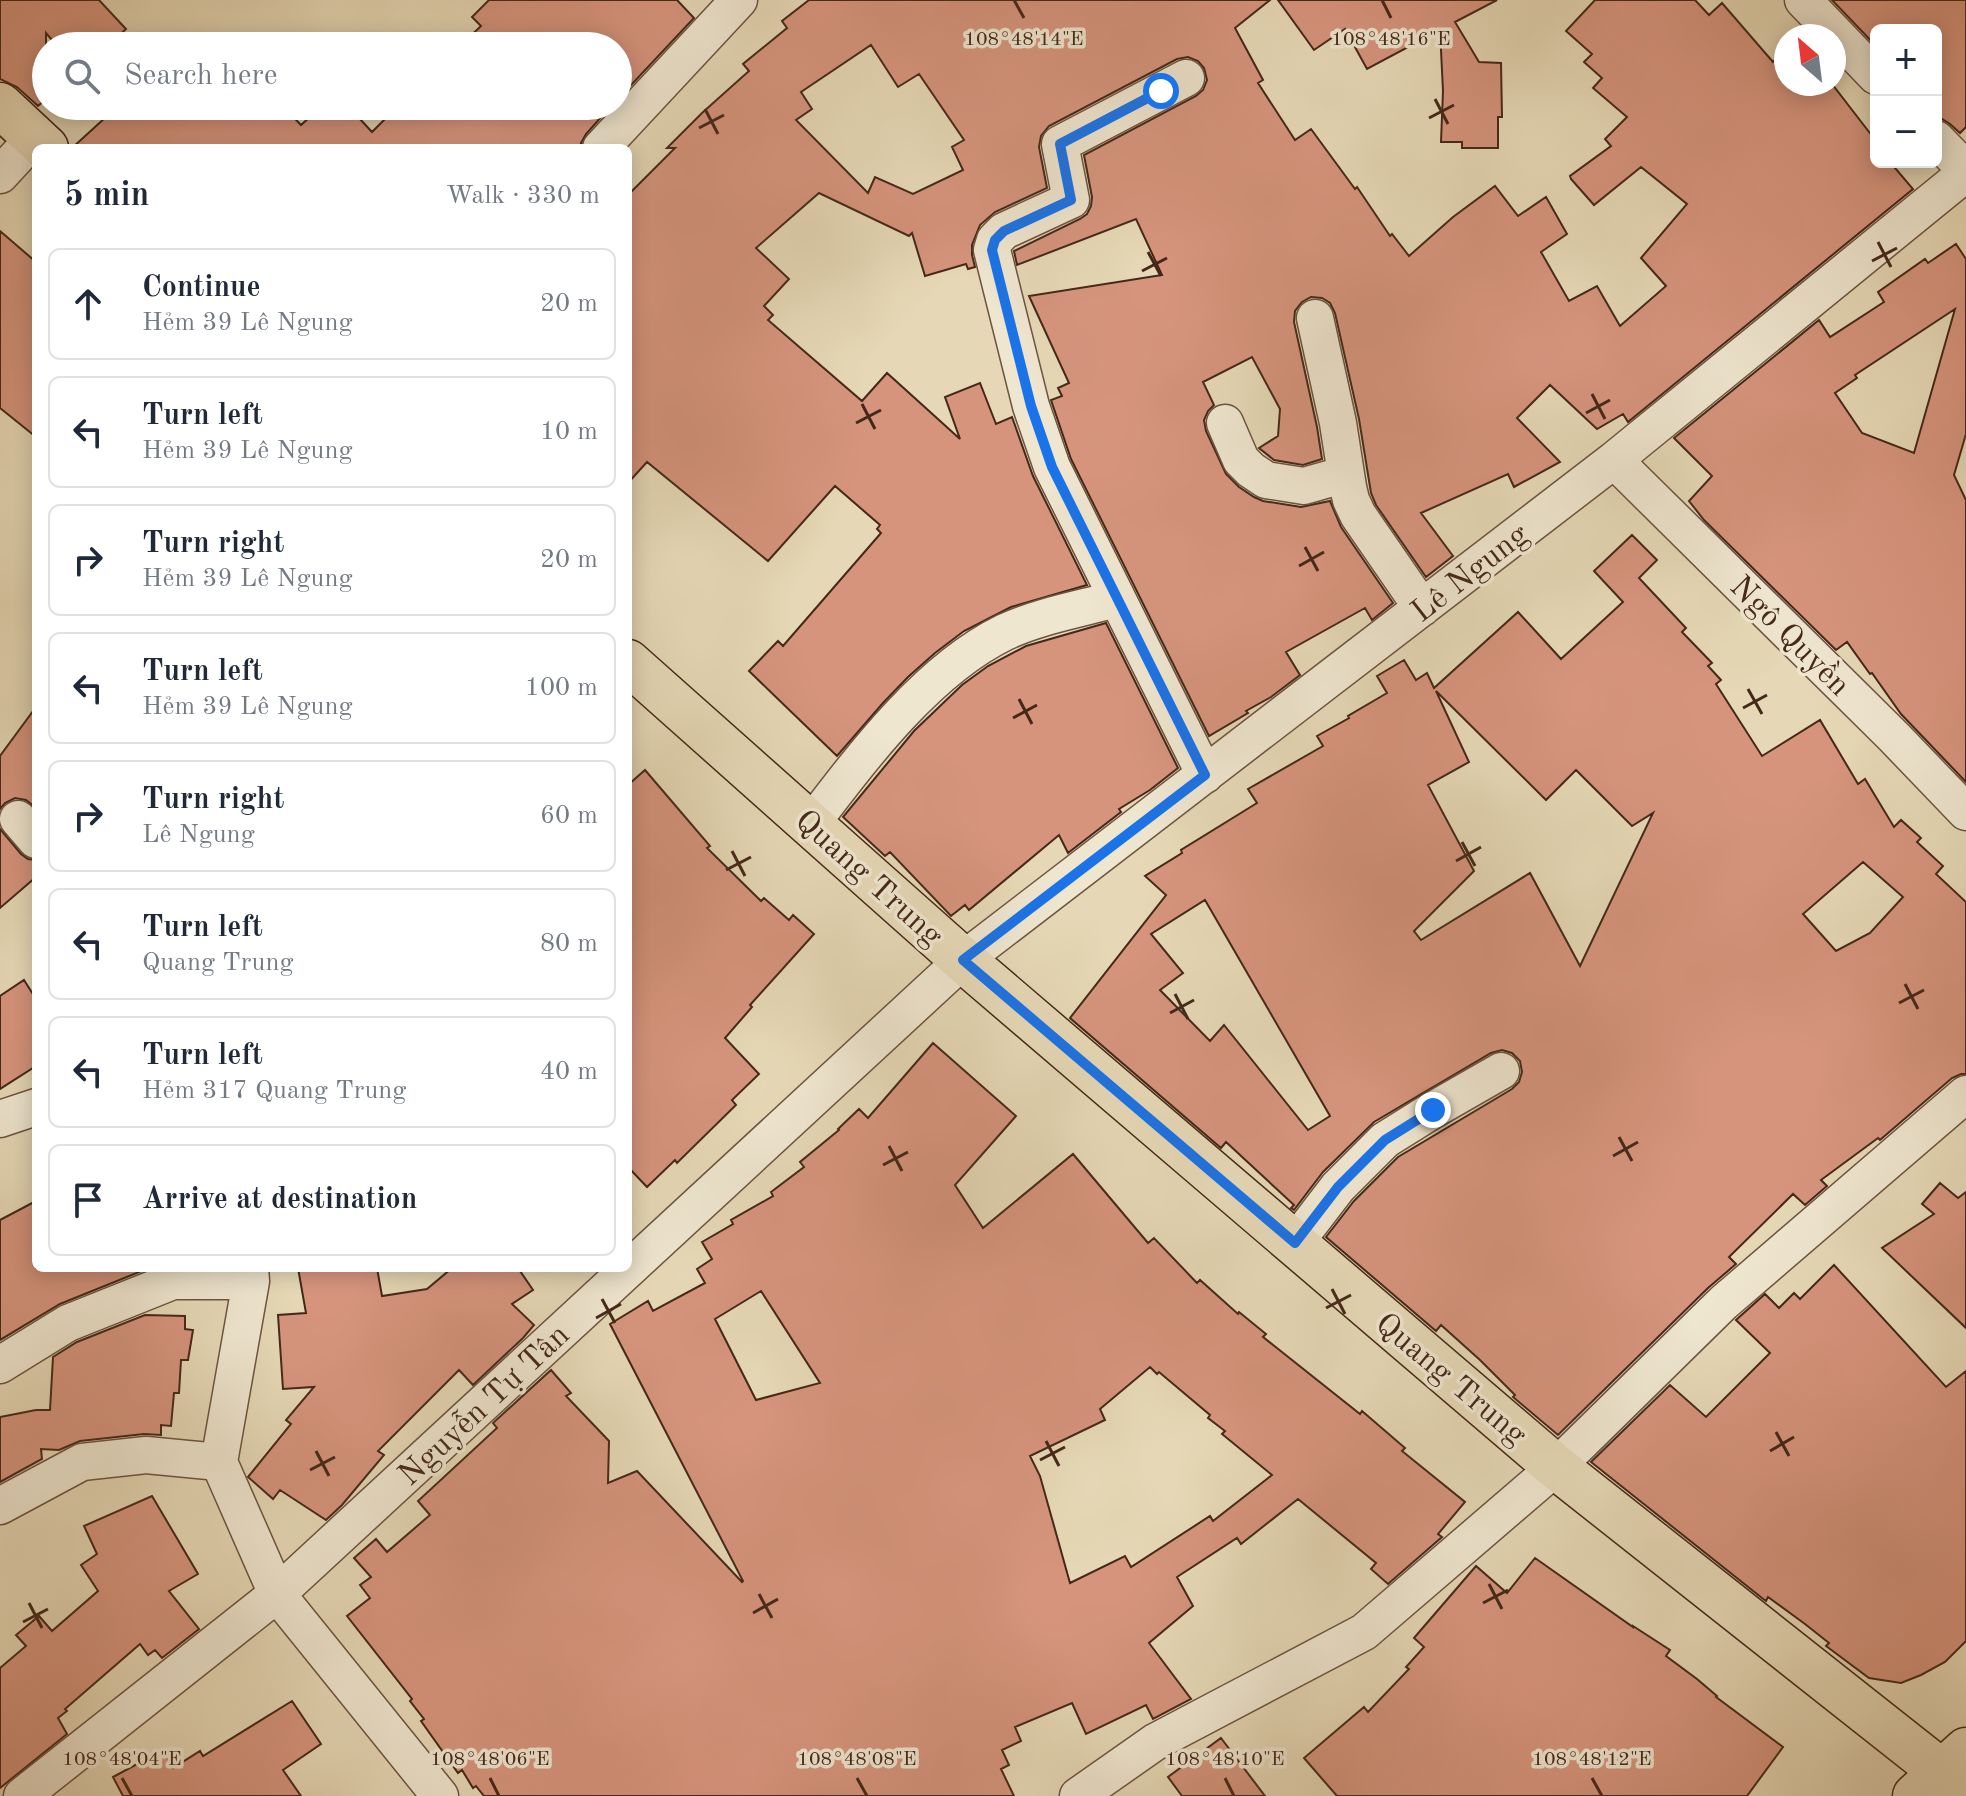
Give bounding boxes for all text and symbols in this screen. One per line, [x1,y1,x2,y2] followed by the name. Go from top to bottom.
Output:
[1774,24,1846,96] north arrow
[1870,24,1942,168] map controls
[1870,24,1942,96] button: +
[964,30,1084,50] text: 108°48'14"E
[1331,30,1451,50] text: 108°48'16"E
[32,32,632,120] search box
[60,54,104,98] icon: search
[124,61,278,91] text: Search here
[1143,73,1179,109] route start
[1870,96,1942,168] button: −
[64,179,149,213] text: 5 min
[446,183,600,209] text: Walk · 330 m
[142,273,261,303] text: Continue
[66,282,110,326] icon: ahead
[540,291,598,317] text: 20 m
[142,310,353,336] text: Hẻm 39 Lê Ngung
[142,401,263,431] text: Turn left
[66,410,110,454] icon: left
[540,419,598,445] text: 10 m
[142,438,353,464] text: Hẻm 39 Lê Ngung
[1406,519,1535,630] street label: Lê Ngung
[142,529,284,559] text: Turn right
[66,538,110,582] icon: right
[540,547,598,573] text: 20 m
[142,566,353,592] text: Hẻm 39 Lê Ngung
[1723,569,1857,703] street label: Ngô Quyền
[142,657,263,687] text: Turn left
[66,666,110,710] icon: left
[525,675,598,701] text: 100 m
[142,694,353,720] text: Hẻm 39 Lê Ngung
[142,785,284,815] text: Turn right
[66,794,110,838] icon: right
[540,803,598,829] text: 60 m
[788,805,948,953] street label: Quang Trung
[142,822,255,848] text: Lê Ngung
[142,913,263,943] text: Turn left
[66,922,110,966] icon: left
[540,931,598,957] text: 80 m
[142,950,293,976] text: Quang Trung
[142,1041,263,1071] text: Turn left
[66,1050,110,1094] icon: left
[540,1059,598,1085] text: 40 m
[142,1078,406,1104] text: Hẻm 317 Quang Trung
[1415,1092,1451,1128] route end
[66,1178,110,1222] icon: arrive
[142,1185,417,1215] text: Arrive at destination
[1368,1308,1532,1452] street label: Quang Trung
[392,1318,576,1493] street label: Nguyễn Tự Tân
[62,1750,182,1770] text: 108°48'04"E
[430,1750,550,1770] text: 108°48'06"E
[797,1750,917,1770] text: 108°48'08"E
[1165,1750,1285,1770] text: 108°48'10"E
[1532,1750,1652,1770] text: 108°48'12"E

